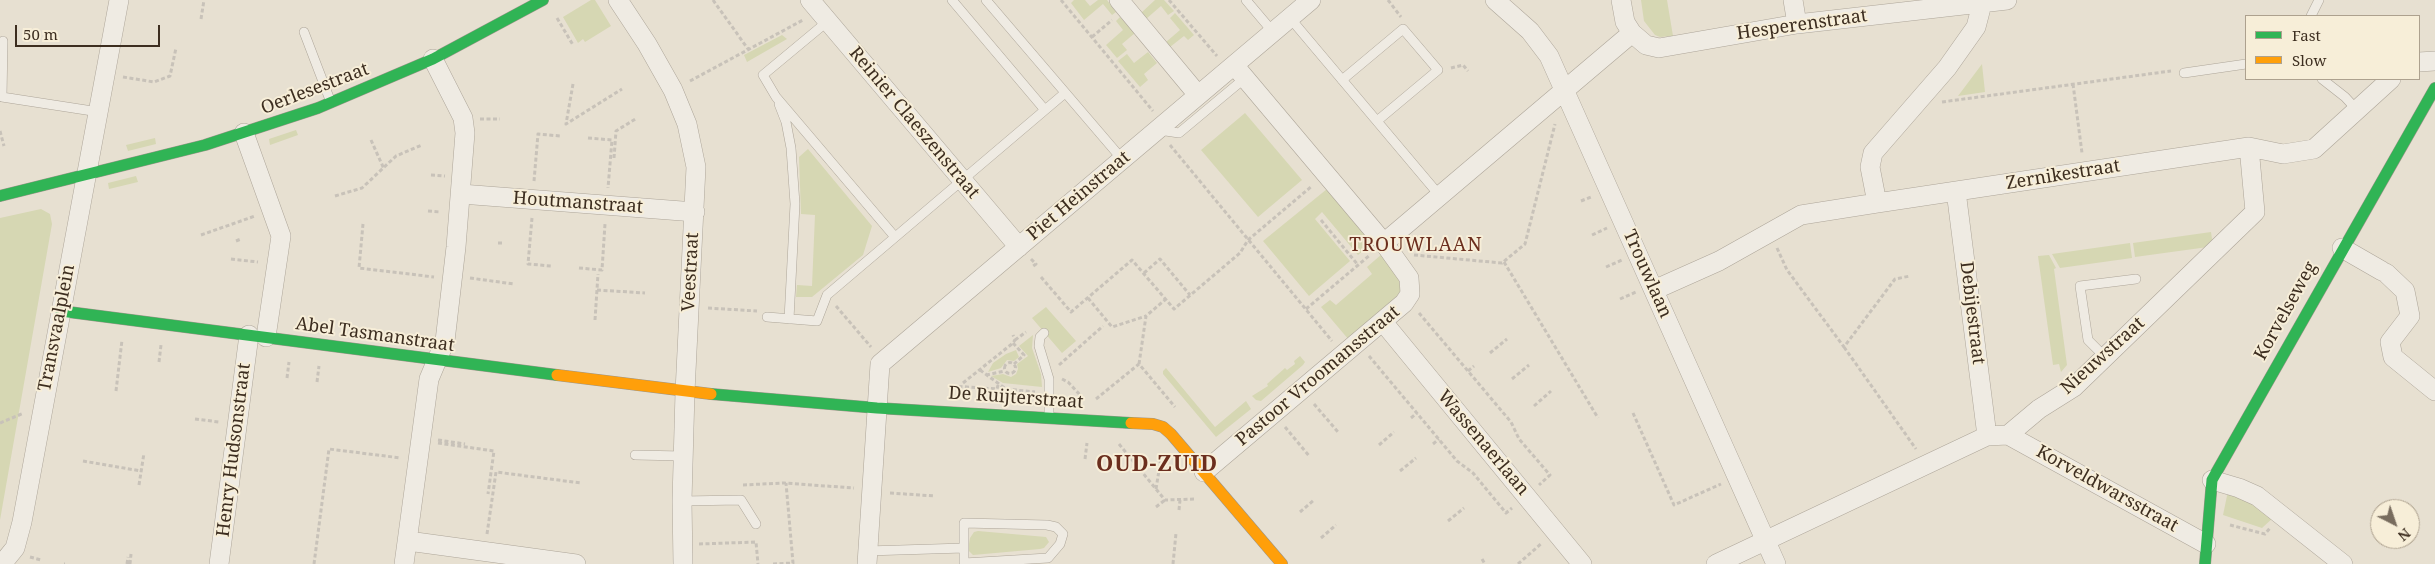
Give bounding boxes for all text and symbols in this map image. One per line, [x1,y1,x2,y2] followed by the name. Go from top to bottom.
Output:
[1735,5,1869,45] street label: Hesperenstraat
[18,15,162,47] scale bar
[2245,15,2420,80] legend
[23,24,58,44] text: 50 m
[2292,25,2321,45] text: Fast
[844,43,984,203] street label: Reinier Claeszenstraat
[2292,50,2326,70] text: Slow
[258,59,372,119] street label: Oerlesestraat
[1023,147,1135,245] street label: Piet Heinstraat
[2004,155,2122,195] street label: Zernikestraat
[512,188,644,218] street label: Houtmanstraat
[1618,227,1676,321] street label: Trouwlaan
[678,232,704,312] street label: Veestraat
[1348,235,1484,257] district label: TROUWLAAN
[2250,258,2322,364] street label: Korvelseweg
[1955,260,1989,366] street label: Debijestraat
[34,263,80,393] street label: Transvaalplein
[1232,301,1404,451] street label: Pastoor Vroomansstraat
[294,313,456,357] street label: Abel Tasmanstraat
[2057,313,2149,399] street label: Nieuwstraat
[213,362,255,538] street label: Henry Hudsonstraat
[948,383,1084,413] street label: De Ruijterstraat
[1433,386,1533,500] street label: Wassenaerlaan
[2032,441,2182,537] street label: Korveldwarsstraat
[1095,452,1219,478] district label: OUD-ZUID
[2370,499,2420,549] north arrow
[2394,524,2415,546] text: N

